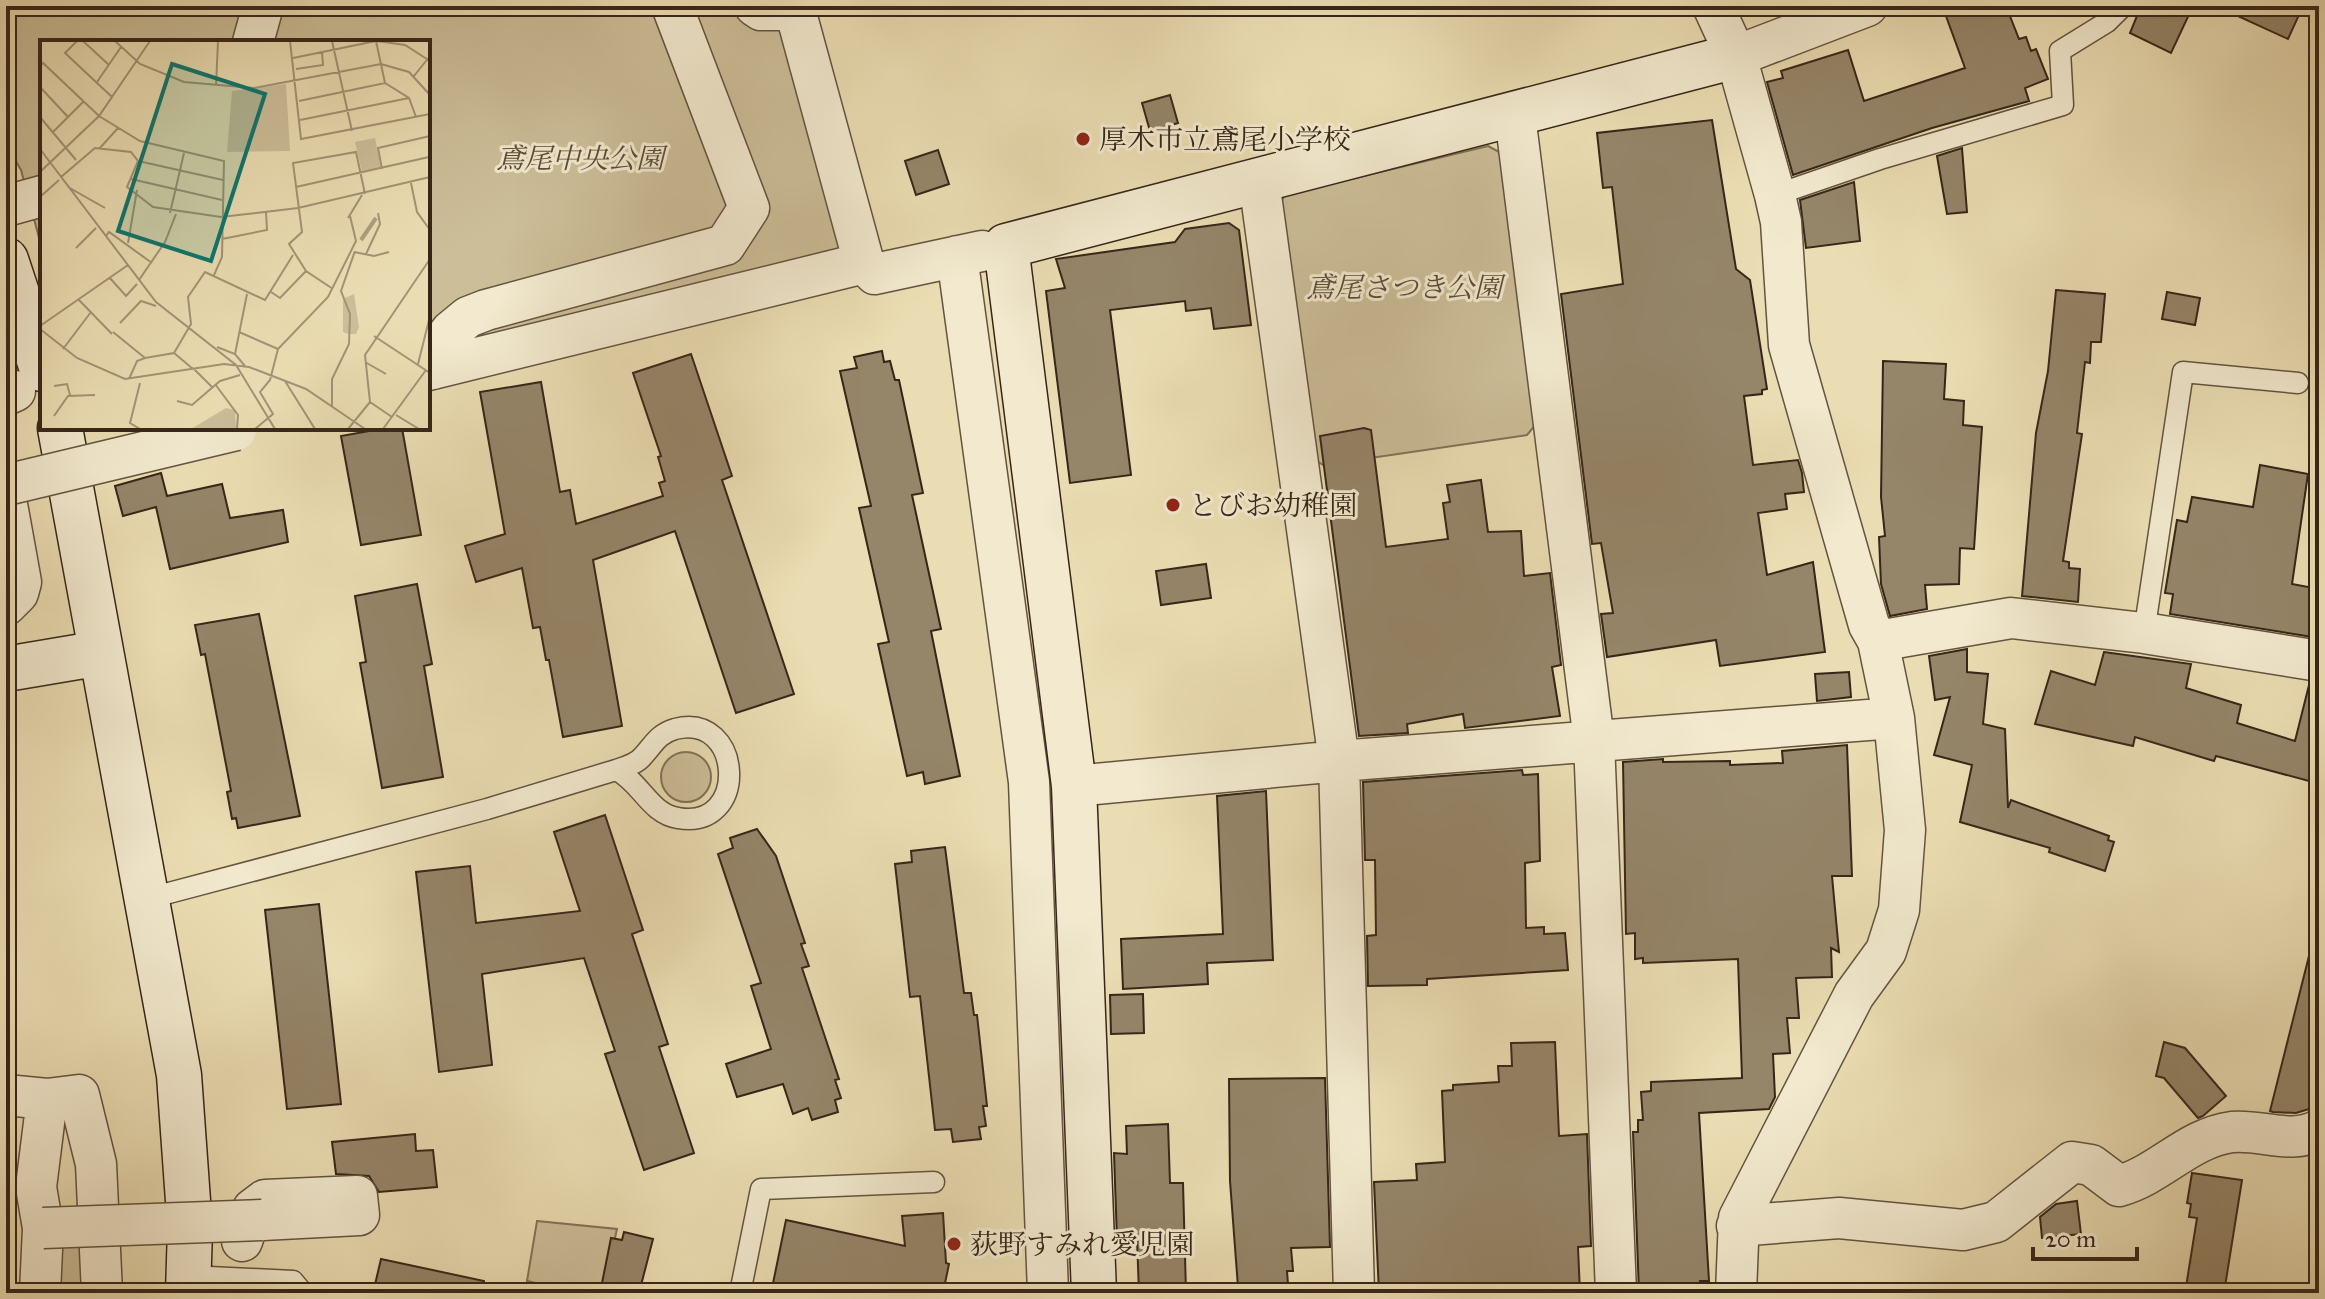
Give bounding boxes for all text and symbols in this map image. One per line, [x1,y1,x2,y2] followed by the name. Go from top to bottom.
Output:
[40,40,430,430] inset map
[1099,122,1351,157] place label: 厚木市立鳶尾小学校
[1074,130,1092,148] marker: 厚木市立鳶尾小学校
[496,141,668,176] park label: 鳶尾中央公園
[1306,270,1506,305] park label: 鳶尾さつき公園
[1189,488,1357,523] place label: とびお幼稚園
[1164,496,1182,514] marker: とびお幼稚園
[2033,1211,2137,1261] scale bar
[2045,1224,2096,1254] text: 20 m
[970,1227,1194,1262] place label: 荻野すみれ愛児園
[945,1235,963,1253] marker: 荻野すみれ愛児園

